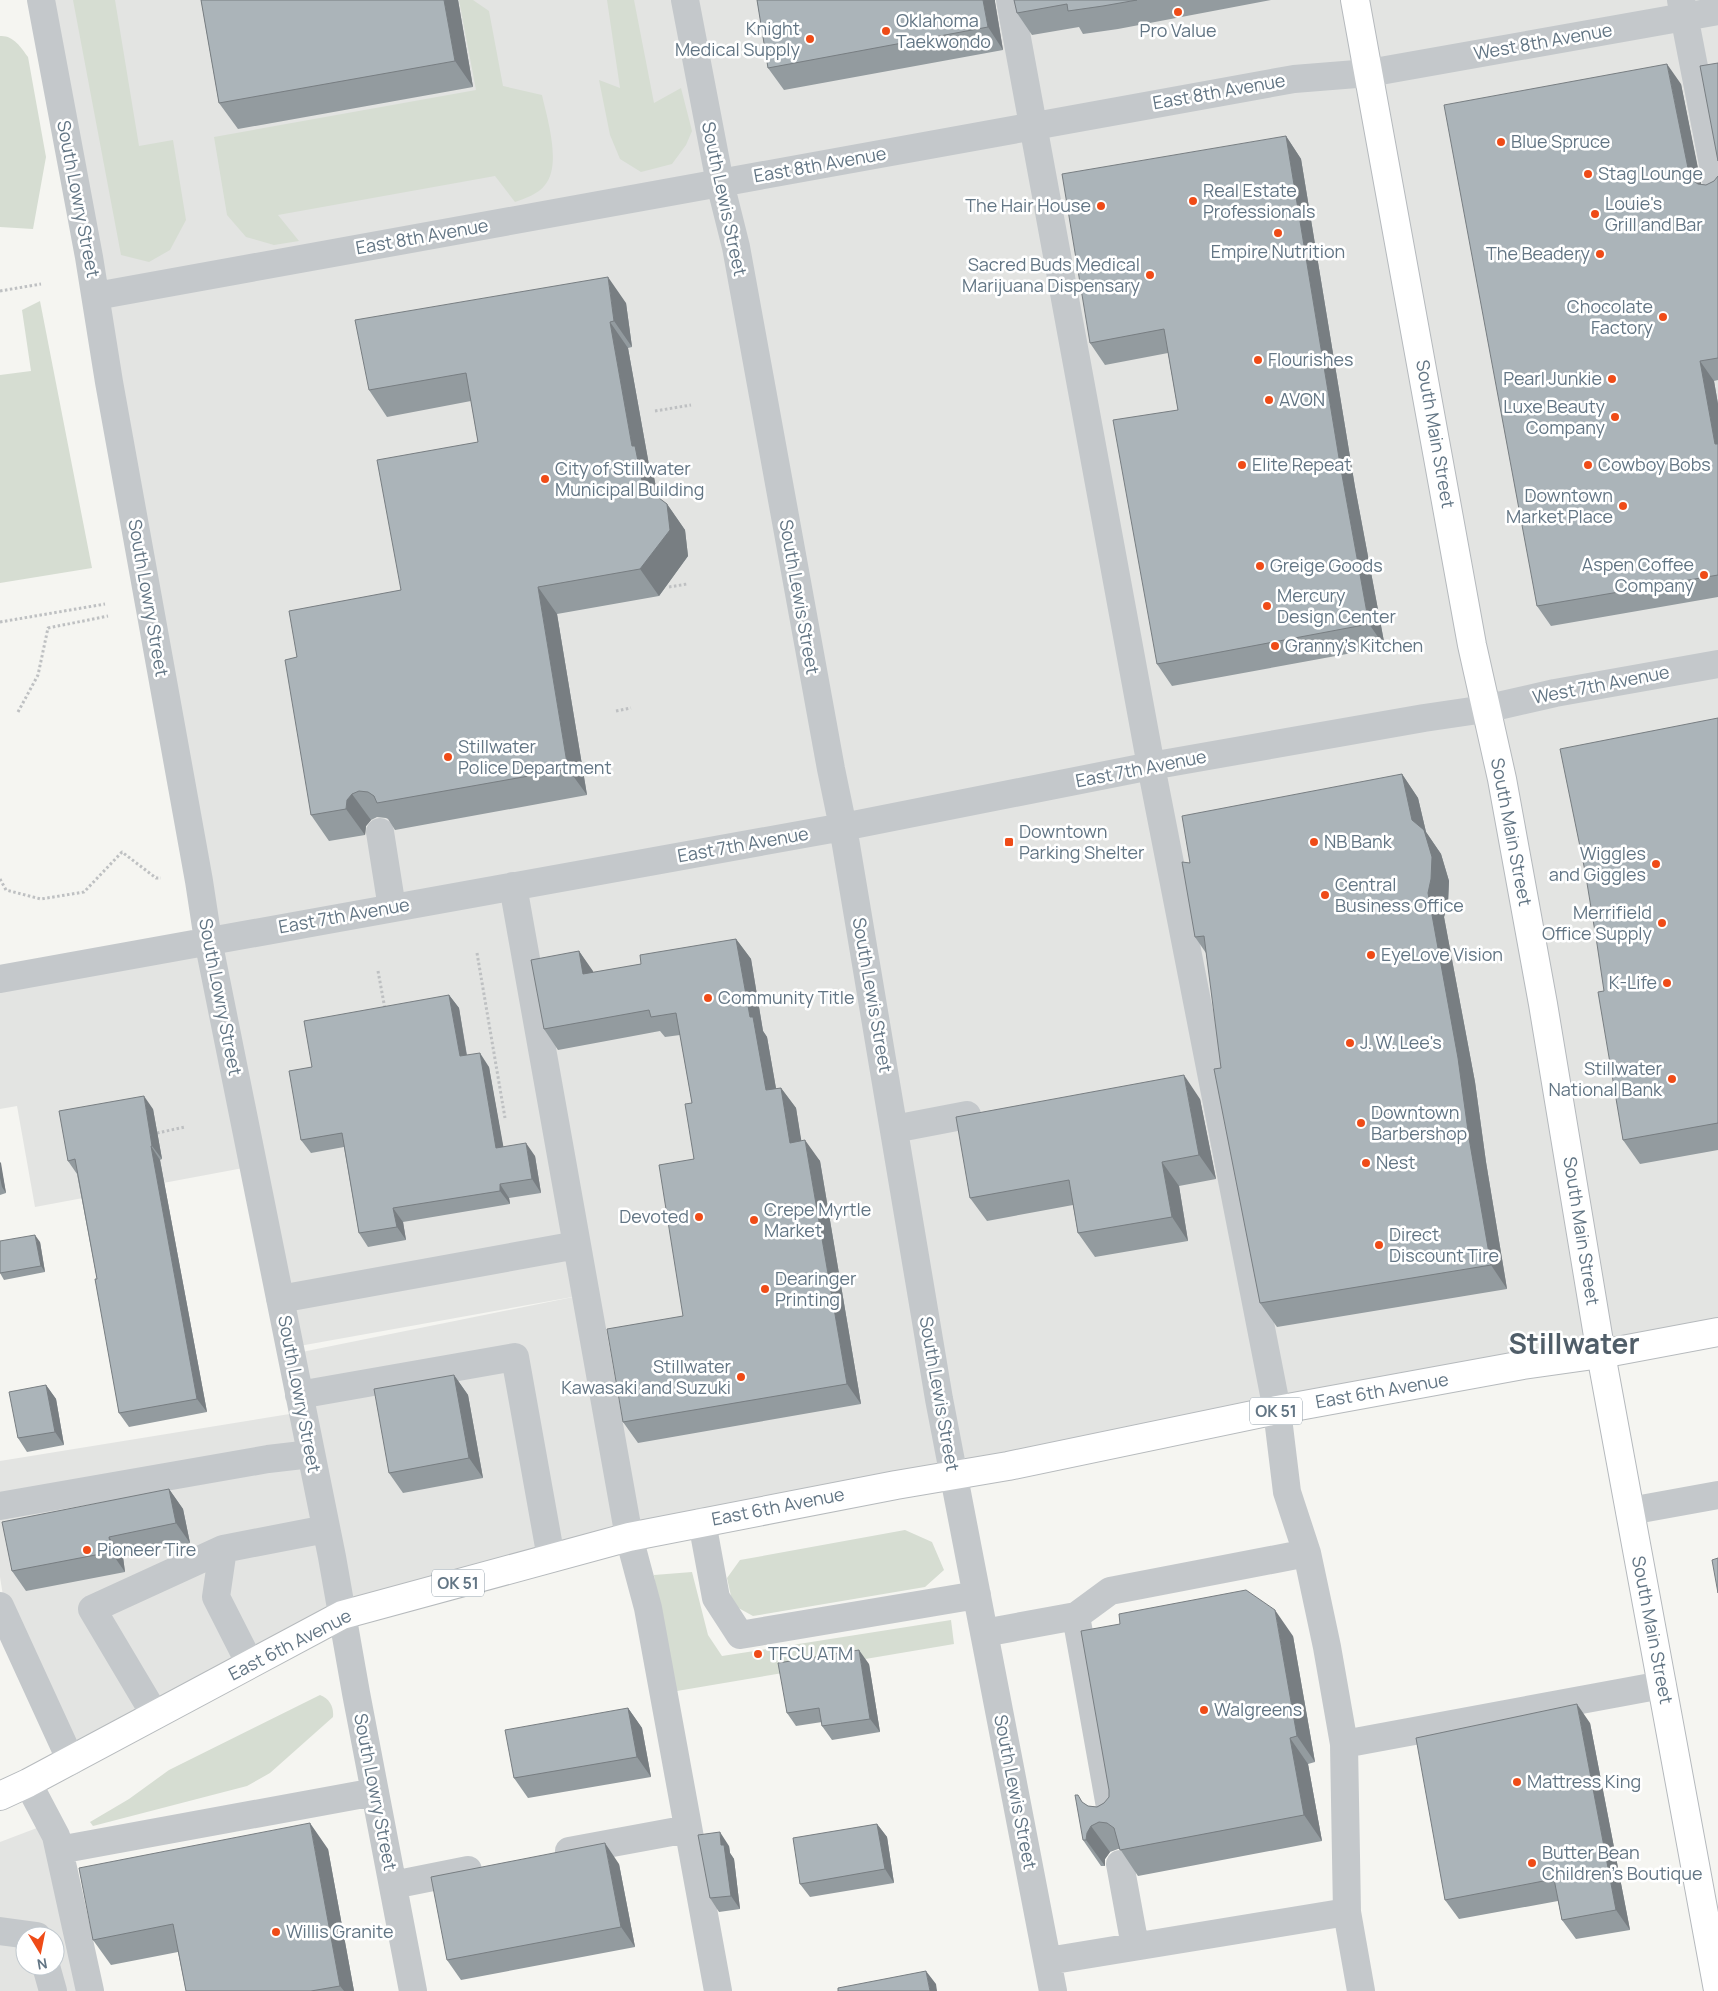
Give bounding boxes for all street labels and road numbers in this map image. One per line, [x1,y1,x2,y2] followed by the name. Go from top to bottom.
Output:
[1472,17,1614,65] street label: West 8th Avenue
[1151,68,1287,114] street label: East 8th Avenue
[52,118,106,279] street label: South Lowry Street
[697,119,753,278] street label: South Lewis Street
[752,141,888,187] street label: East 8th Avenue
[354,213,490,259] street label: East 8th Avenue
[1411,358,1461,510] street label: South Main Street
[123,517,175,678] street label: South Lowry Street
[775,517,825,676] street label: South Lewis Street
[1530,659,1671,709] street label: West 7th Avenue
[1073,744,1208,792] street label: East 7th Avenue
[1486,756,1538,908] street label: South Main Street
[675,821,810,867] street label: East 7th Avenue
[276,892,411,938] street label: East 7th Avenue
[848,915,898,1074] street label: South Lewis Street
[194,916,248,1077] street label: South Lowry Street
[1558,1155,1606,1307] street label: South Main Street
[273,1313,327,1474] street label: South Lowry Street
[915,1314,965,1473] street label: South Lewis Street
[1313,1366,1450,1414] street label: East 6th Avenue
[1250,1398,1302,1424] road number: OK 51
[709,1481,846,1531] street label: East 6th Avenue
[1627,1554,1679,1706] street label: South Main Street
[432,1570,484,1596] road number: OK 51
[224,1603,355,1685] street label: East 6th Avenue
[349,1711,403,1872] street label: South Lowry Street
[989,1712,1043,1871] street label: South Lewis Street

